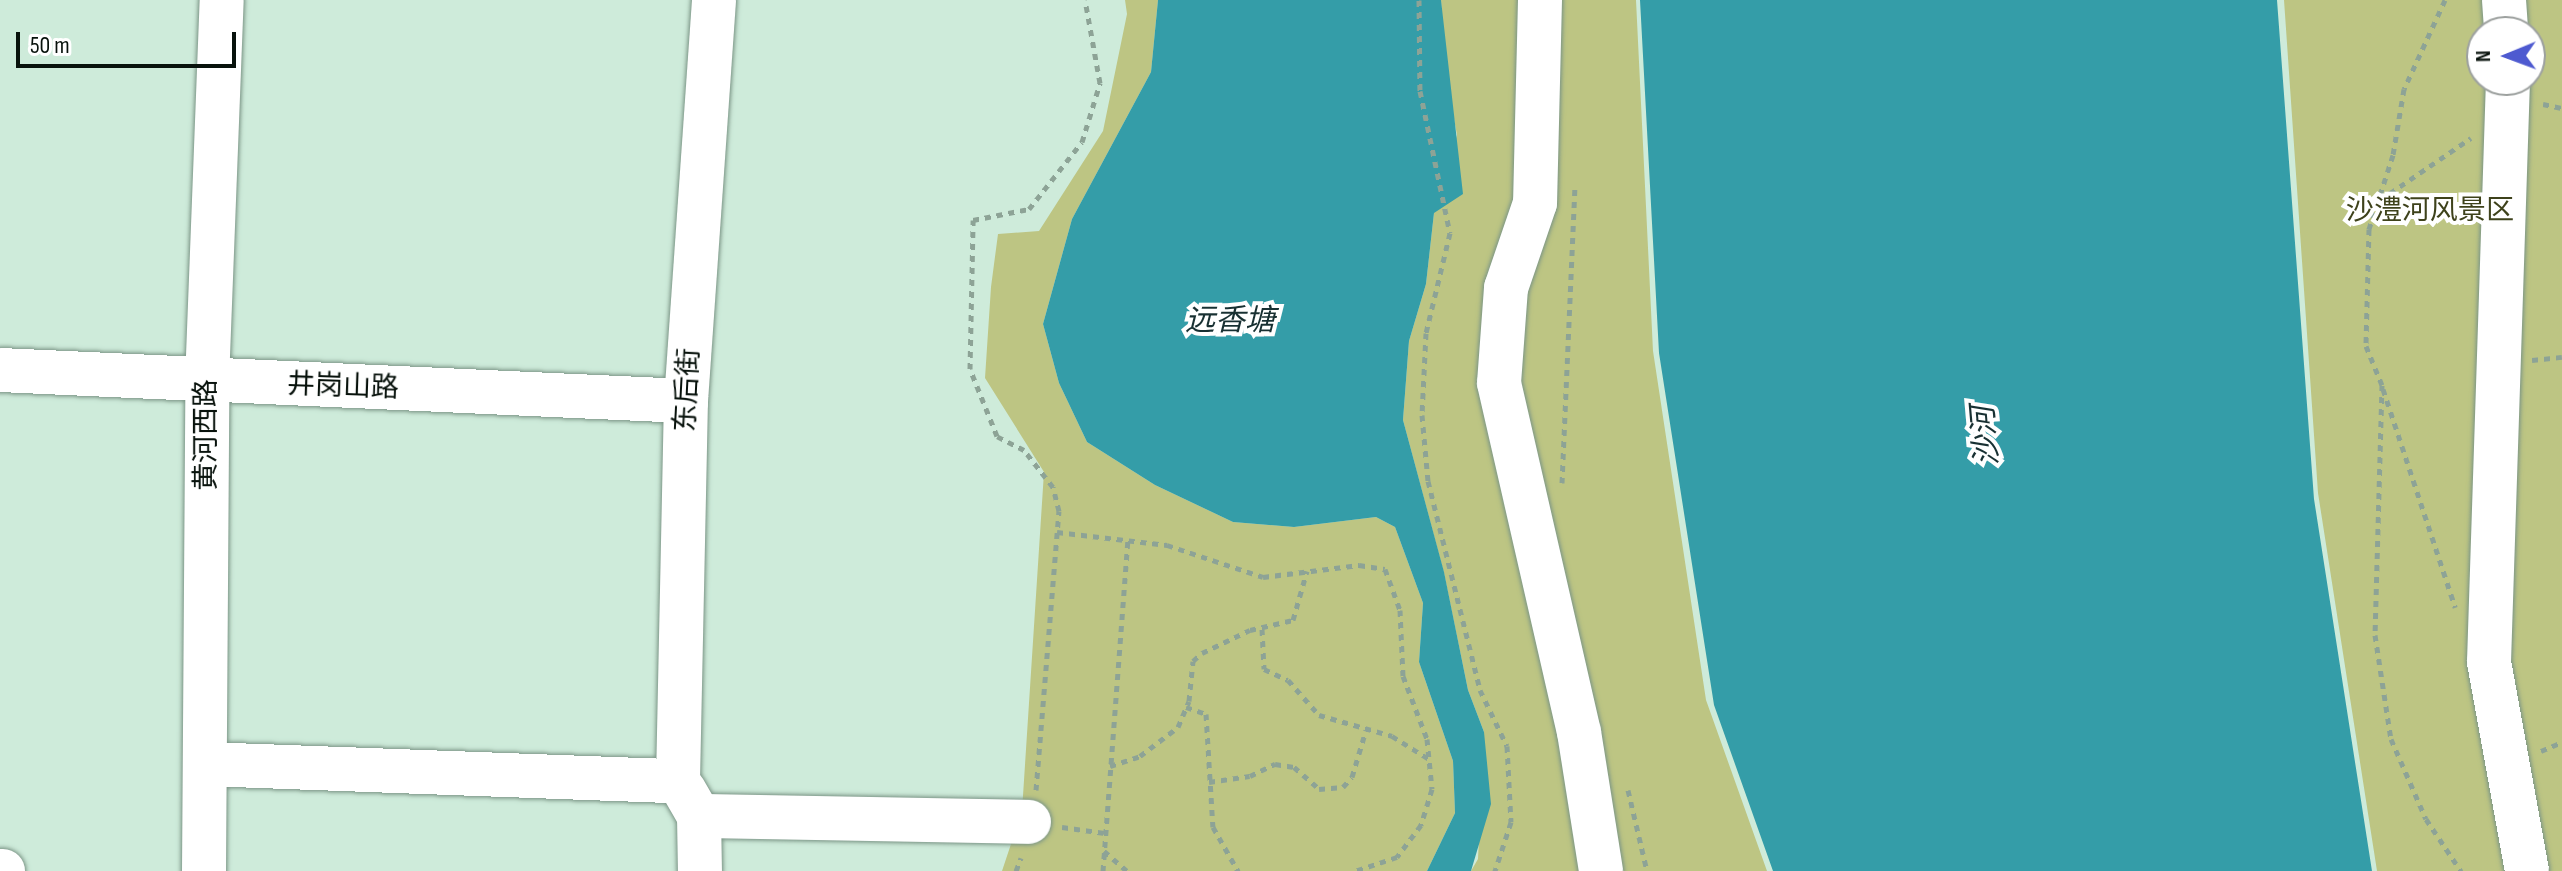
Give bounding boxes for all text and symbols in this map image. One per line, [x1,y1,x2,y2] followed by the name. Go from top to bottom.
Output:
[20,16,240,66] scale bar
[2466,16,2546,96] north arrow
[30,31,70,60] text: 50 m
[2470,50,2497,63] text: N
[2346,194,2514,228] park label: 沙澧河风景区
[1185,303,1275,339] water label: 远香塘
[669,347,707,433] street label: 东后街
[286,368,400,406] street label: 井岗山路
[190,379,224,491] street label: 黄河西路
[1965,405,2007,467] water label: 沙河

